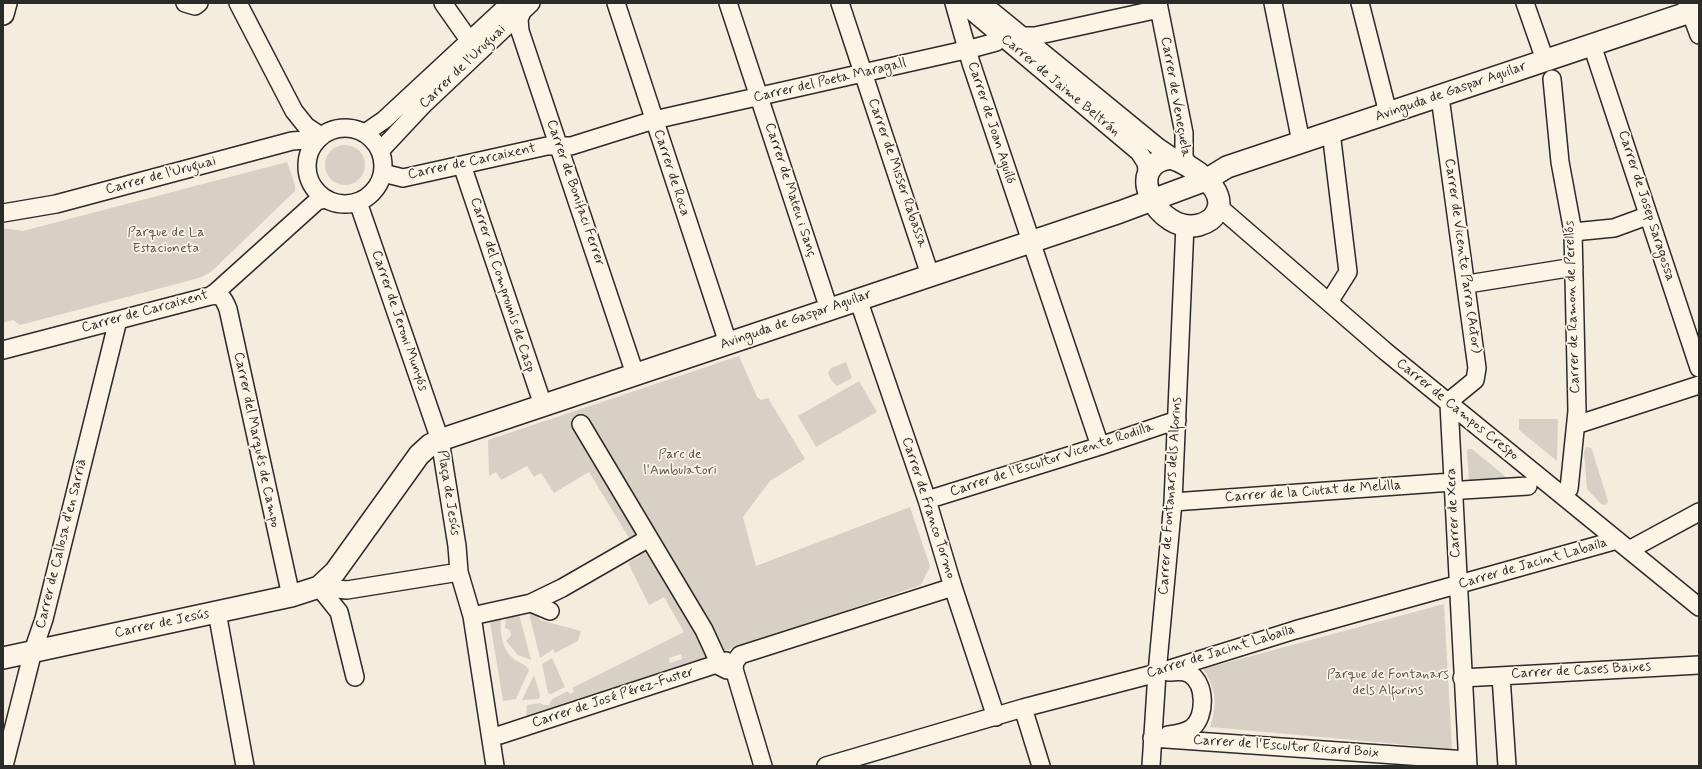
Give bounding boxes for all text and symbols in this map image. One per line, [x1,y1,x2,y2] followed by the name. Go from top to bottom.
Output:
[416,21,510,113] street label: Carrer de l'Uruguai
[997,31,1123,141] street label: Carrer de Jaime Beltrán
[1156,35,1194,159] street label: Carrer de Veneçuela
[752,55,908,107] street label: Carrer del Poeta Maragall
[1373,58,1529,126] street label: Avinguda de Gaspar Aguilar
[963,60,1019,186] street label: Carrer de Joan Aguiló
[864,96,930,250] street label: Carrer de Misser Rabassa
[542,118,608,268] street label: Carrer de Bonifaci Ferrer
[760,121,820,259] street label: Carrer de Mateu i Sanç
[649,128,693,218] street label: Carrer de Roca
[1614,129,1678,283] street label: Carrer de Josep Saragossa
[407,140,537,184] street label: Carrer de Carcaixent
[104,153,218,199] street label: Carrer de l'Uruguai
[1440,158,1484,354] street label: Carrer de Vicente Parra (Actor)
[466,195,538,375] street label: Carrer del Compromís de Casp
[1562,220,1584,394] street label: Carrer de Ramon de Perellós
[128,225,204,258] park label: Parque de La Estacioneta
[367,248,431,394] street label: Carrer de Jeroni Munyós
[718,286,874,354] street label: Avinguda de Gaspar Aguilar
[80,287,210,337] street label: Carrer de Carcaixent
[229,351,283,529] street label: Carrer del Marqués de Campo
[1392,355,1522,465] street label: Carrer de Campos Crespo
[1156,396,1186,596] street label: Carrer de Fontanars dels Alforins
[948,419,1156,501] street label: Carrer de l'Escultor Vicente Rodilla
[897,435,959,581] street label: Carrer de Franco Tormo
[643,447,717,480] park label: Parc de l'Ambulatori
[433,449,463,537] street label: Plaça de Jesús
[33,457,91,631] street label: Carrer de Callosa d'en Sarrià
[1443,468,1465,558] street label: Carrer de Xera
[1224,477,1402,507] street label: Carrer de la Ciutat de Melilla
[1457,535,1609,593] street label: Carrer de Jacint Labaila
[113,606,211,642] street label: Carrer de Jesús
[1145,621,1297,683] street label: Carrer de Jacint Labaila
[1511,659,1651,683] street label: Carrer de Cases Baixes
[530,664,696,732] street label: Carrer de José Pérez-Fuster
[1327,667,1449,700] park label: Parque de Fontanars dels Alforins
[1192,732,1380,762] street label: Carrer de l'Escultor Ricard Boix

